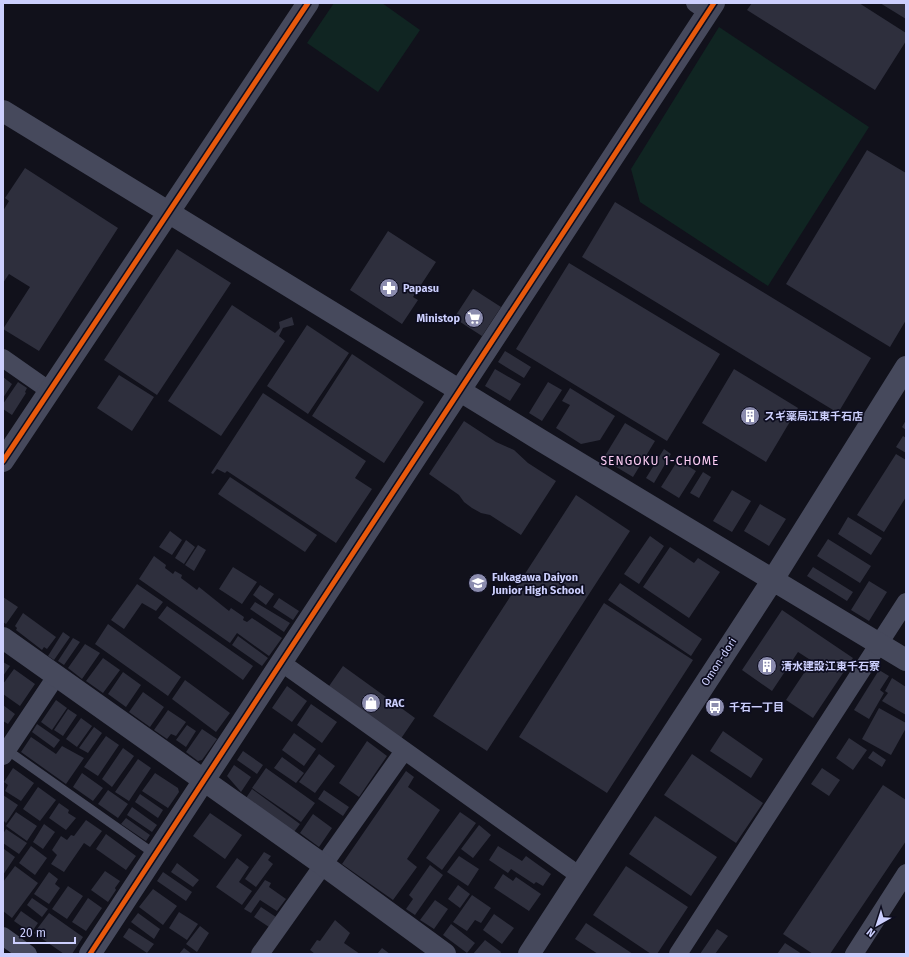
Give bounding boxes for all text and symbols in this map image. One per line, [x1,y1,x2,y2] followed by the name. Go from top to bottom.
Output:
[378,277,400,299] pharmacy icon: Papasu
[403,282,439,295] place label: Papasu
[463,307,485,329] supermarket icon: Ministop
[416,312,460,325] place label: Ministop
[739,405,761,427] building icon: スギ薬局江東千石店
[764,410,863,423] place label: スギ薬局江東千石店
[600,454,720,468] district label: SENGOKU 1-CHOME
[491,571,585,597] place label: Fukagawa Daiyon Junior High School
[467,572,489,594] school or university icon: Fukagawa Daiyon Junior High School
[699,636,739,688] street label: Omon-dori
[756,655,778,677] building icon: 清水建設江東千石寮
[781,660,880,673] place label: 清水建設江東千石寮
[360,692,382,714] shop icon: RAC
[704,696,726,718] bus stop icon: 千石一丁目
[385,697,405,710] place label: RAC
[729,701,784,714] place label: 千石一丁目
[857,905,897,945] north arrow
[14,919,75,945] scale bar
[864,925,878,940] text: N
[20,926,46,940] text: 20 m

